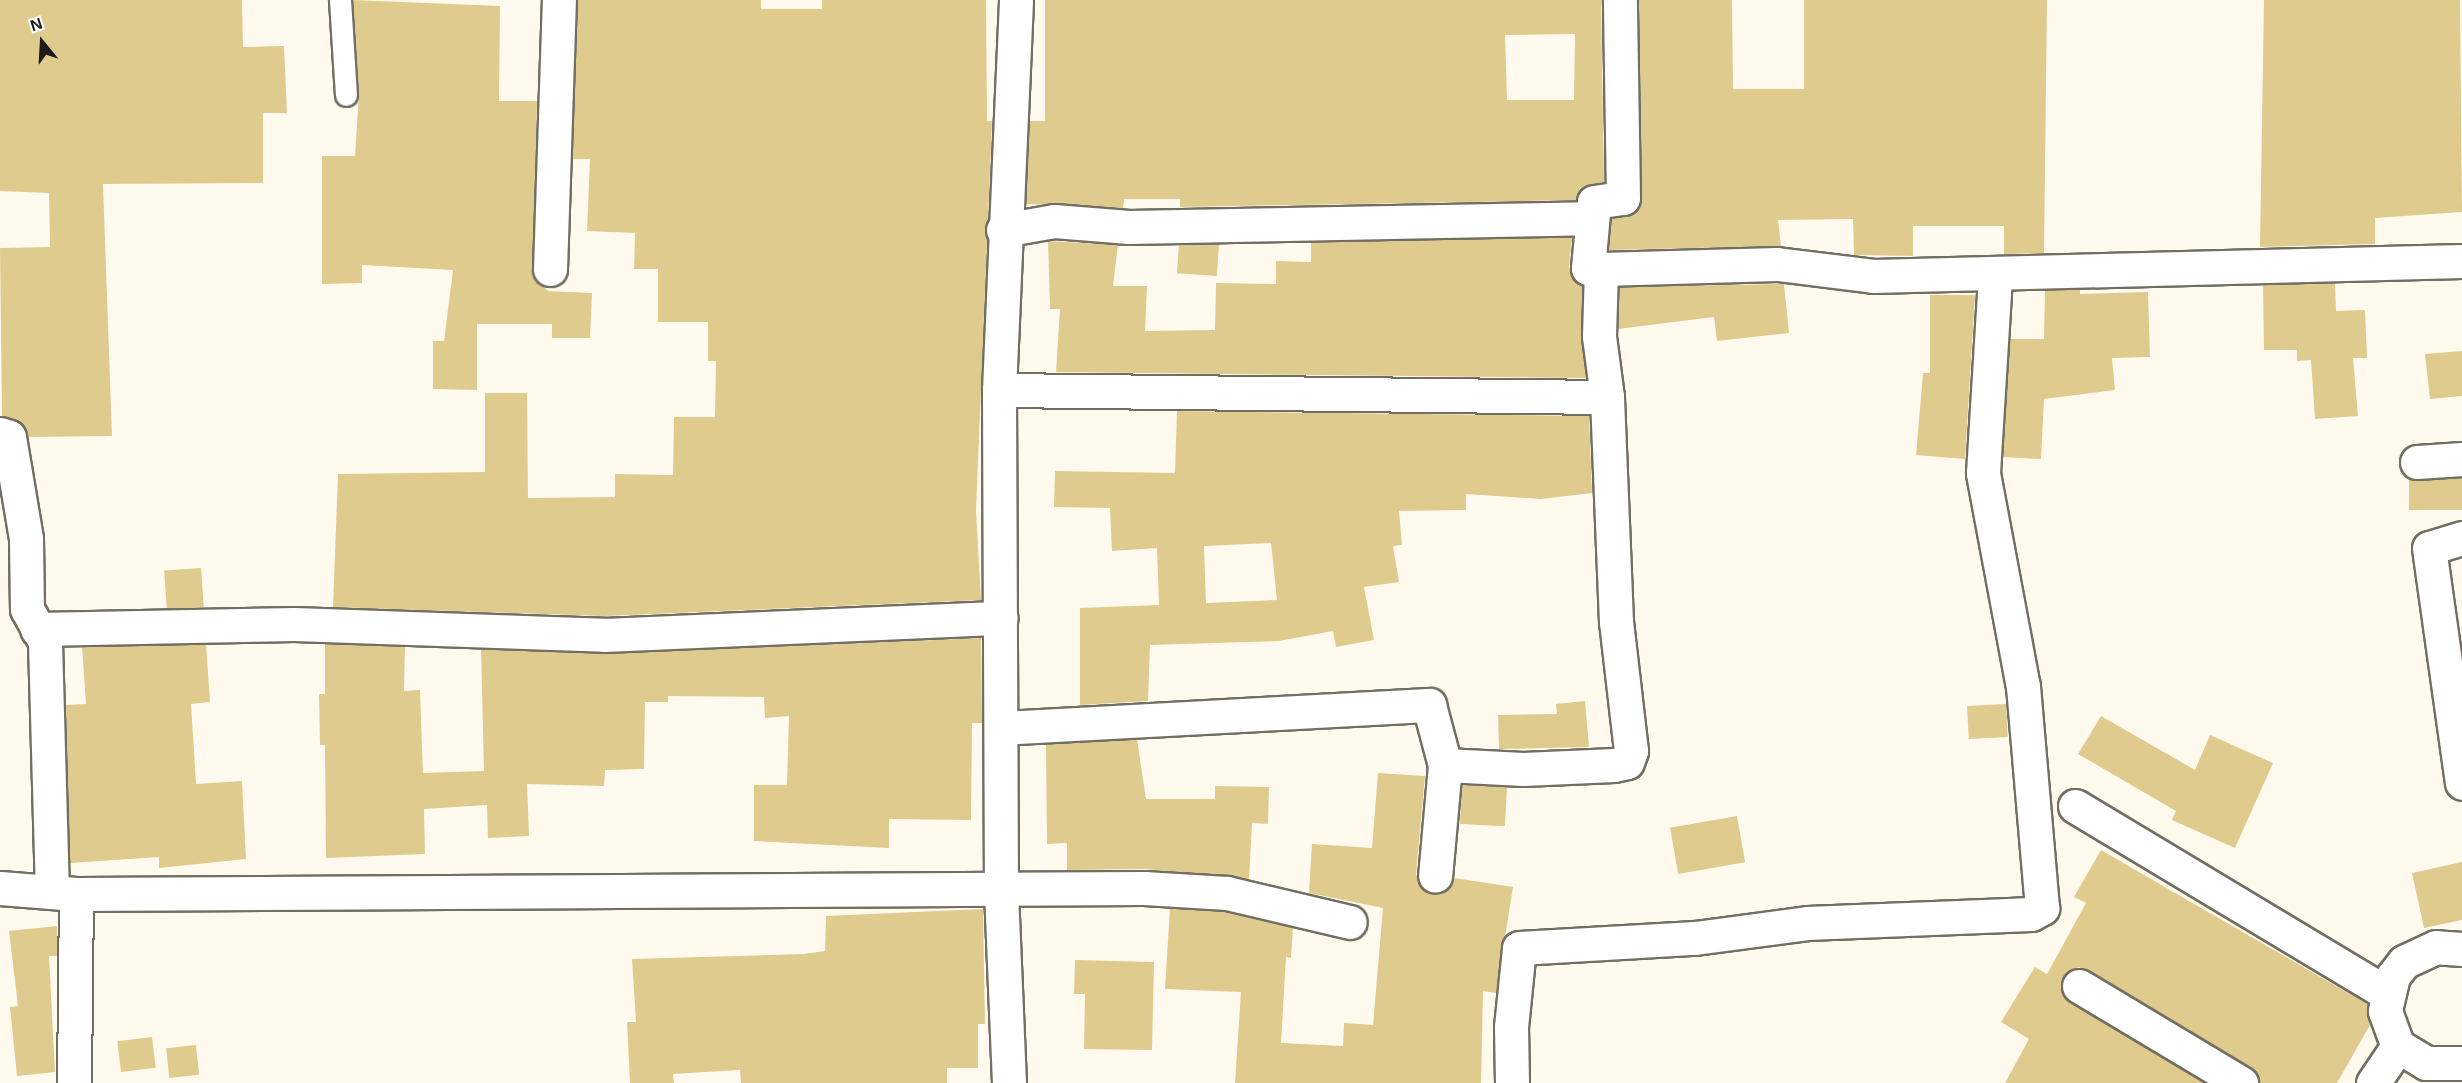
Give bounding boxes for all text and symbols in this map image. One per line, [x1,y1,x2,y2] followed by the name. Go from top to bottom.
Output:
[12,12,72,72] north arrow
[28,15,44,34] text: N

